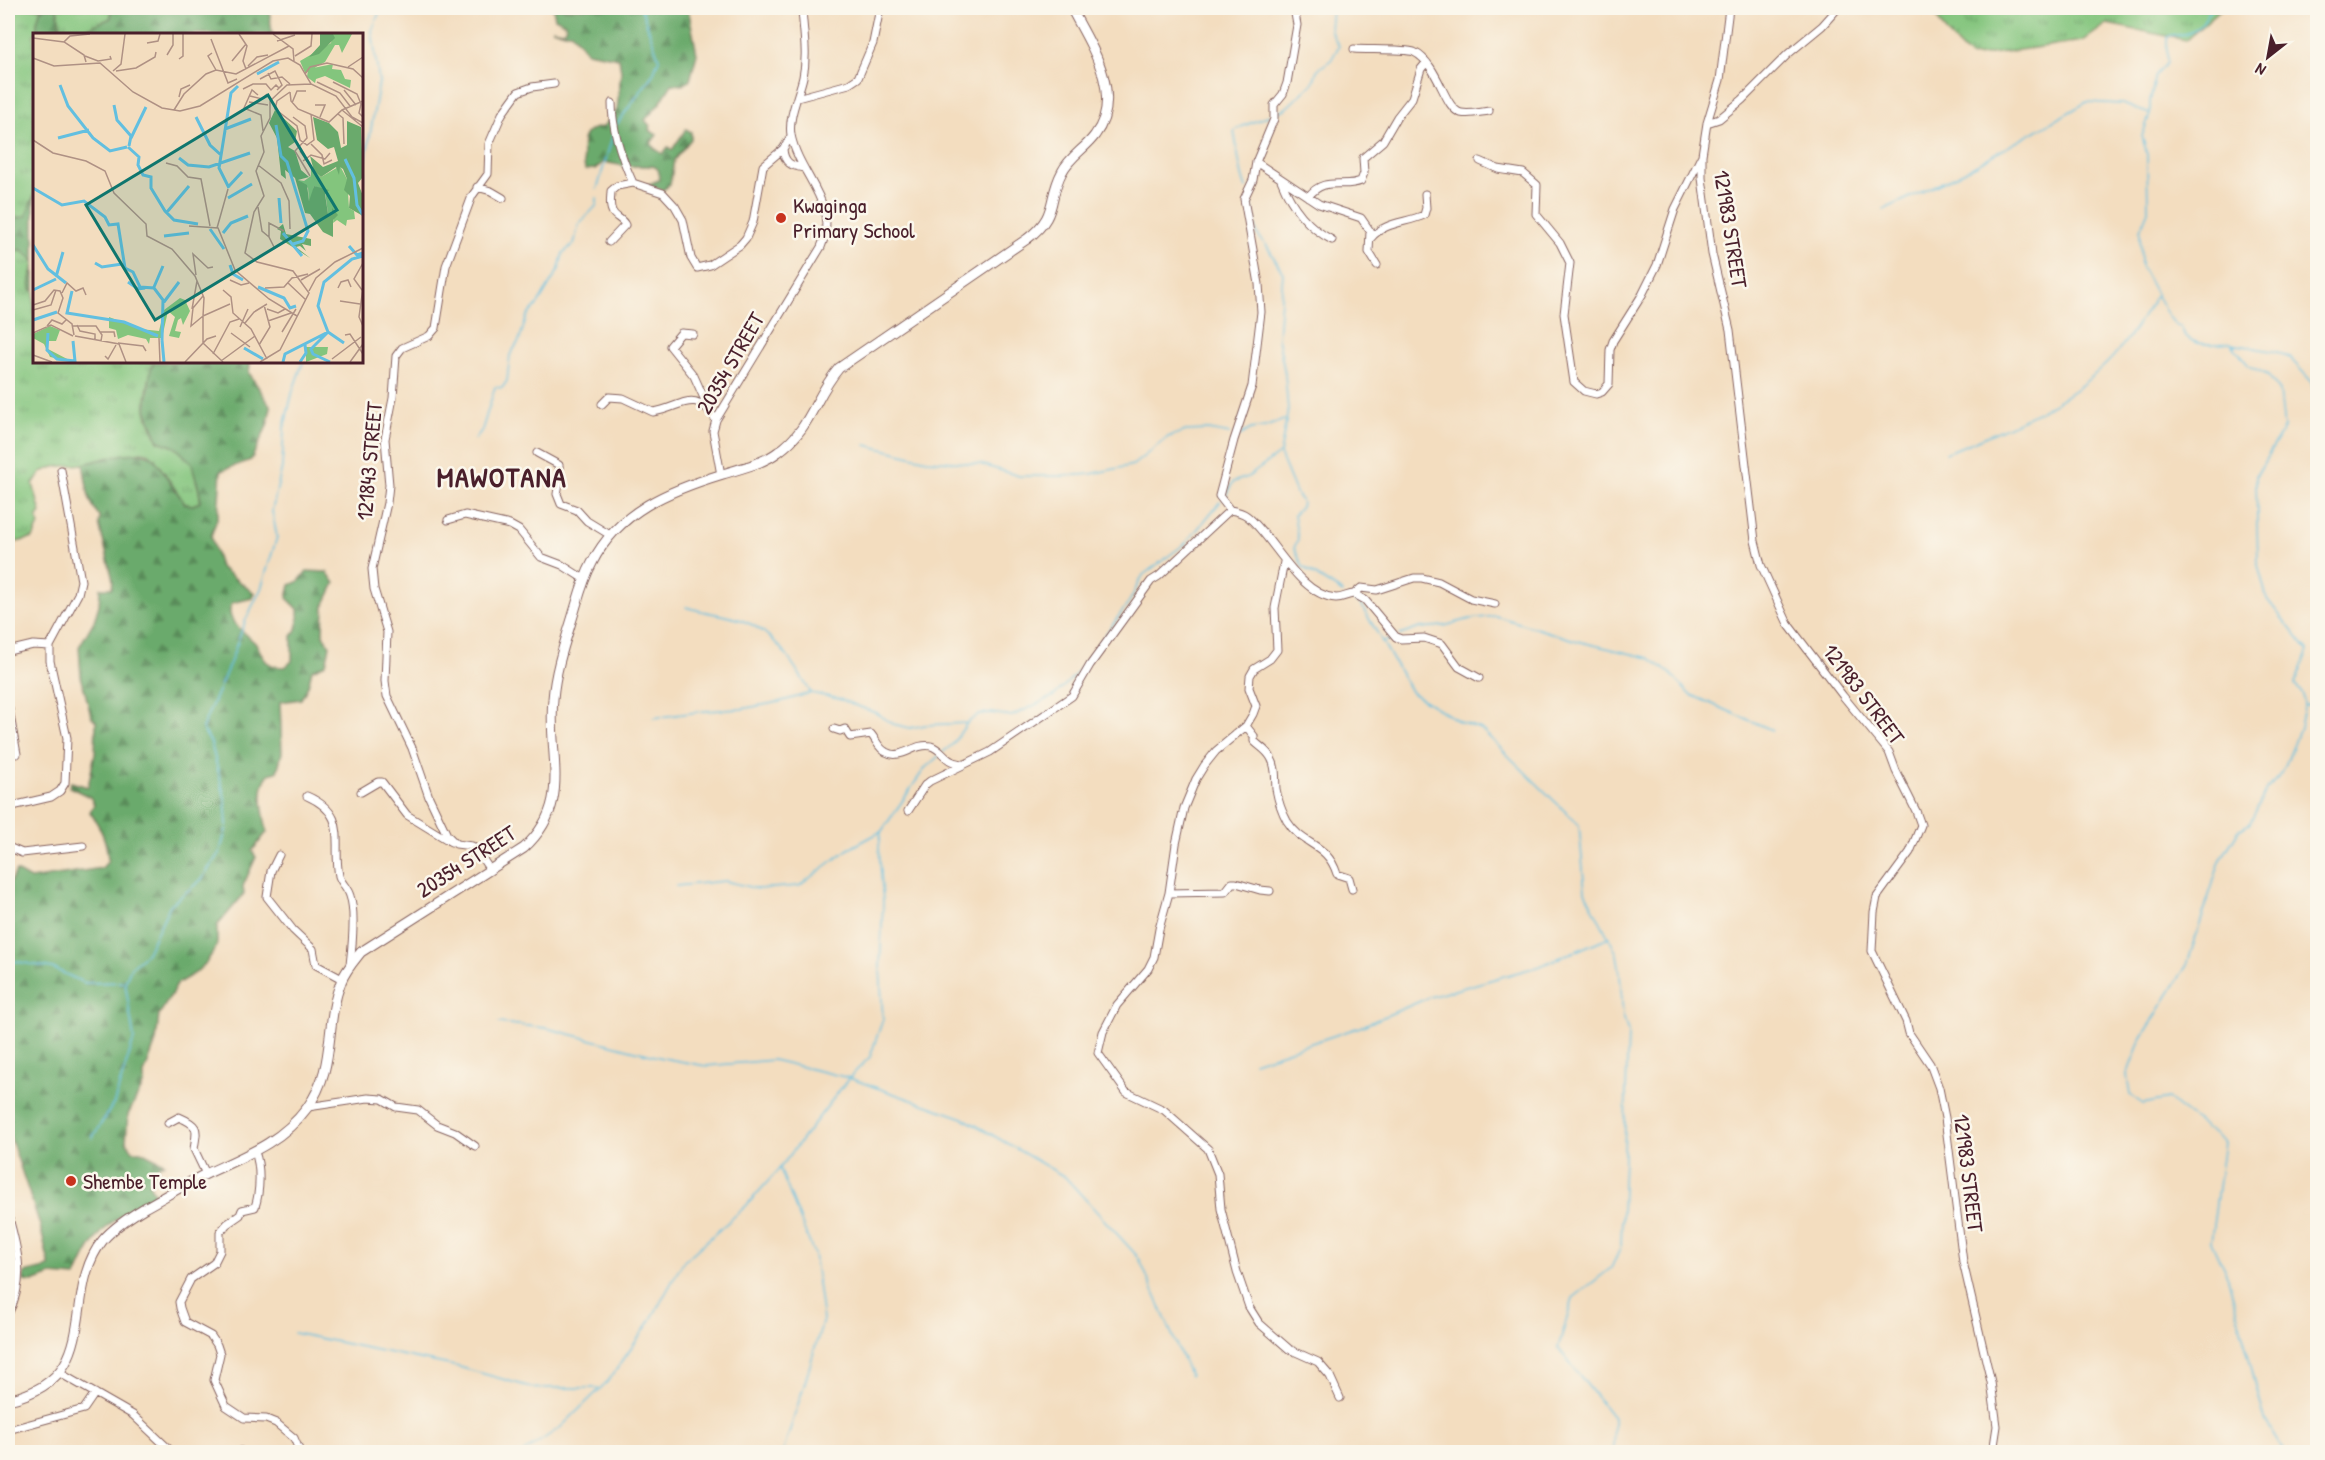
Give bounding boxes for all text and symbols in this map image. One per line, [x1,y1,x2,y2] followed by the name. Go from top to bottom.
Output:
[2238,27,2298,87] north arrow
[33,33,363,363] inset map
[2251,58,2270,81] text: N
[1707,168,1755,291] street label: 121983 STREET
[793,190,915,245] place label: Kwaginga Primary School
[774,211,788,225] marker: Kwaginga Primary School
[689,306,772,419] street label: 20354 STREET
[349,400,389,522] street label: 121843 STREET
[437,458,567,496] district label: MAWOTANA
[1816,637,1912,751] street label: 121983 STREET
[411,817,522,904] street label: 20354 STREET
[1947,1112,1991,1235] street label: 121983 STREET
[83,1166,207,1196] place label: Shembe Temple
[64,1174,78,1188] marker: Shembe Temple

